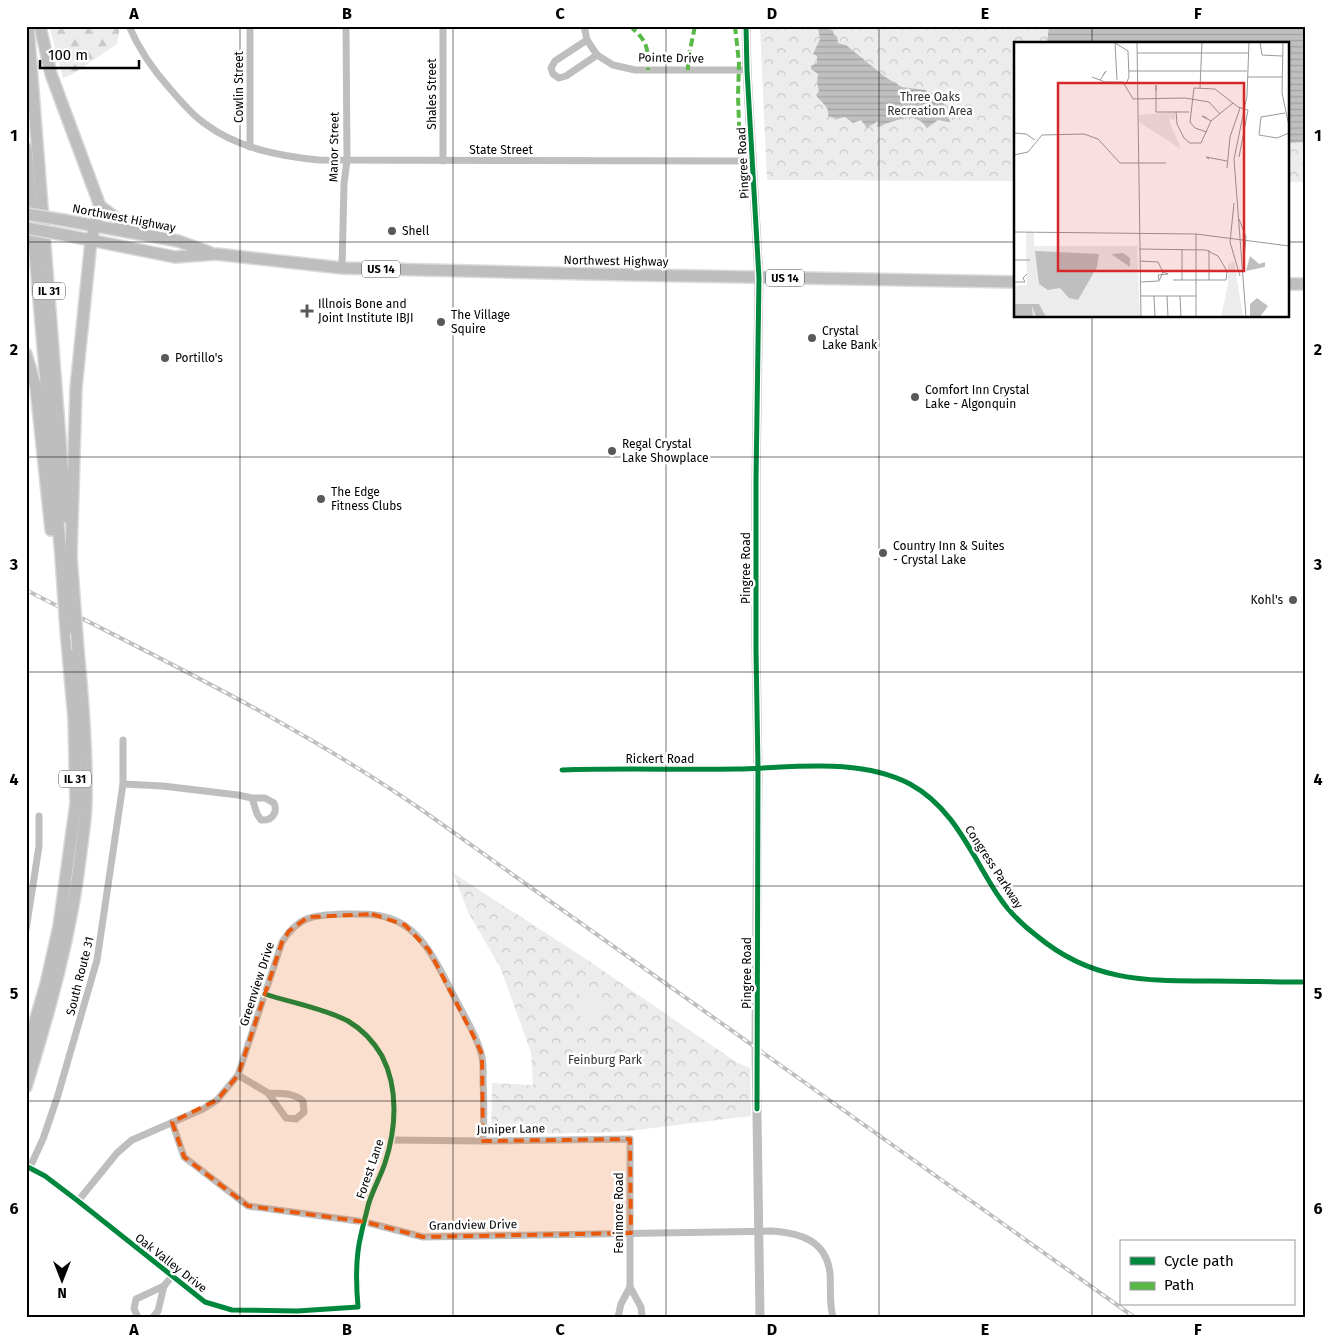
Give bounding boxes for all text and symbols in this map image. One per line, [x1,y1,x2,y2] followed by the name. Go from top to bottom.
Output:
[128,4,139,23] text: A
[342,4,352,23] text: B
[555,4,565,23] text: C
[767,4,777,23] text: D
[981,4,989,23] text: E
[1194,4,1202,23] text: F
[40,38,139,70] scale bar
[1014,42,1290,318] inset map
[48,46,88,64] text: 100 m
[232,50,246,123] street label: Cowlin Street
[638,50,704,66] street label: Pointe Drive
[425,58,439,130] street label: Shales Street
[887,90,973,118] park label: Three Oaks Recreation Area
[326,111,342,182] street label: Manor Street
[10,126,18,145] text: 1
[1314,126,1322,145] text: 1
[734,127,752,199] street label: Pingree Road
[469,143,534,157] street label: State Street
[71,201,177,235] street label: Northwest Highway
[402,224,430,238] place label: Shell
[386,225,398,237] marker: Shell
[563,253,669,269] street label: Northwest Highway
[362,260,400,278] road number: US 14
[766,270,804,286] road number: US 14
[33,282,65,300] road number: IL 31
[318,297,414,325] place label: Illnois Bone and Joint Institute IBJI
[300,304,314,318] marker: Illnois Bone and Joint Institute IBJI
[451,308,510,336] place label: The Village Squire
[435,316,447,328] marker: The Village Squire
[822,324,878,352] place label: Crystal Lake Bank
[806,332,818,344] marker: Crystal Lake Bank
[10,340,18,359] text: 2
[1314,340,1322,359] text: 2
[175,351,223,365] place label: Portillo's
[159,352,171,364] marker: Portillo's
[925,383,1030,411] place label: Comfort Inn Crystal Lake - Algonquin
[909,391,921,403] marker: Comfort Inn Crystal Lake - Algonquin
[622,437,708,465] place label: Regal Crystal Lake Showplace
[606,445,618,457] marker: Regal Crystal Lake Showplace
[331,485,402,513] place label: The Edge Fitness Clubs
[315,493,327,505] marker: The Edge Fitness Clubs
[739,532,753,604] street label: Pingree Road
[893,539,1005,567] place label: Country Inn & Suites - Crystal Lake
[877,547,889,559] marker: Country Inn & Suites - Crystal Lake
[9,555,18,574] text: 3
[1313,555,1322,574] text: 3
[1251,593,1283,607] place label: Kohl's
[1287,594,1299,606] marker: Kohl's
[626,752,694,766] street label: Rickert Road
[9,770,19,789] text: 4
[1313,770,1323,789] text: 4
[59,771,91,788] road number: IL 31
[962,823,1026,911] street label: Congress Parkway
[63,935,97,1017] street label: South Route 31
[740,937,754,1009] street label: Pingree Road
[237,940,277,1028] street label: Greenview Drive
[10,984,19,1003] text: 5
[1314,984,1323,1003] text: 5
[568,1053,643,1067] park label: Feinburg Park
[477,1121,545,1137] street label: Juniper Lane
[353,1137,387,1201] street label: Forest Lane
[612,1172,626,1254] street label: Fenimore Road
[9,1199,19,1218] text: 6
[1313,1199,1323,1218] text: 6
[429,1217,517,1233] street label: Grandview Drive
[132,1231,210,1295] street label: Oak Valley Drive
[1120,1240,1294,1306] legend
[1164,1252,1234,1270] text: Cycle path
[38,1256,88,1306] north arrow
[1164,1276,1194,1294] text: Path
[57,1284,67,1301] text: N
[128,1320,139,1339] text: A
[342,1320,352,1339] text: B
[555,1320,565,1339] text: C
[767,1320,777,1339] text: D
[981,1320,989,1339] text: E
[1194,1320,1202,1339] text: F

